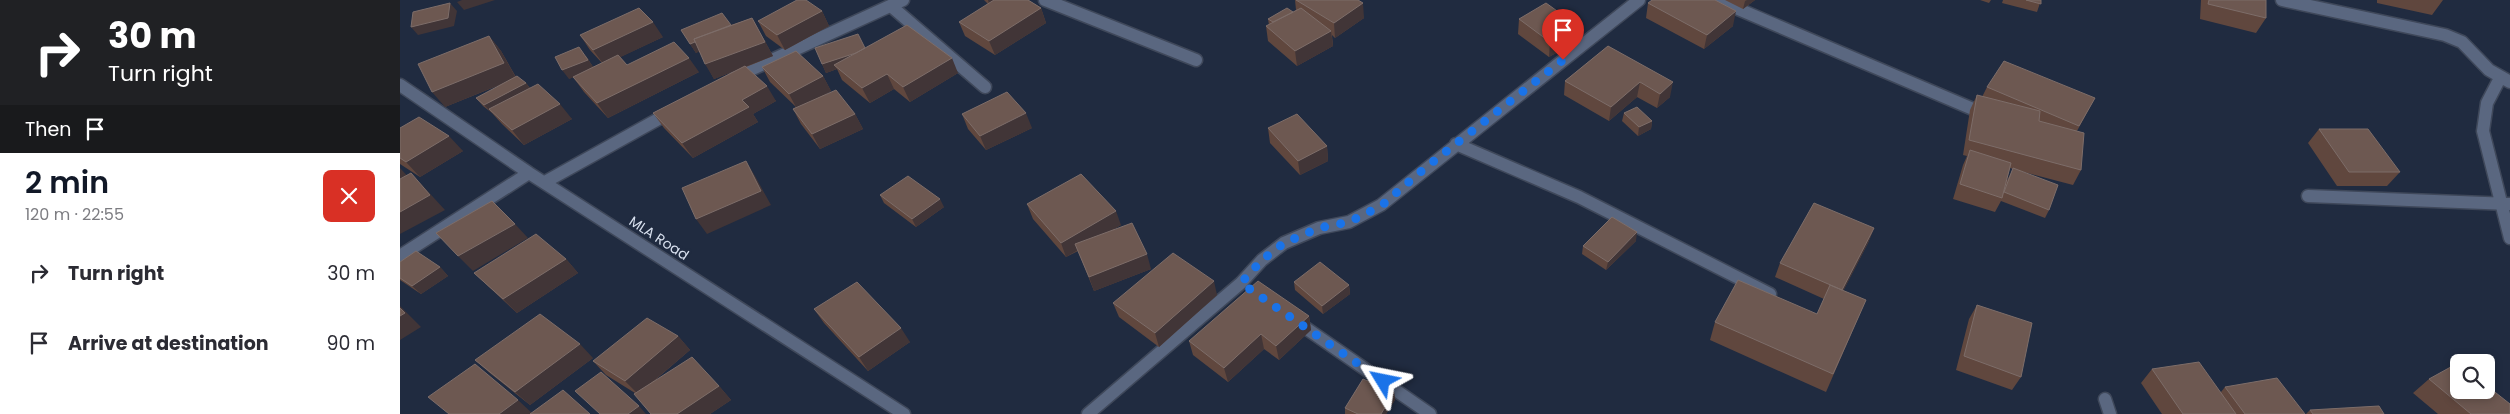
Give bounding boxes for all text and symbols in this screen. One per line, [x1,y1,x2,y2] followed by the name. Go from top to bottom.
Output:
[1542,9,1584,60] pin
[108,11,196,60] text: 30 m
[1549,16,1577,44] icon: arrive
[25,20,90,85] icon: right
[108,58,213,89] text: Turn right
[81,115,109,143] icon: arrive
[25,116,71,143] text: Then
[25,161,109,204] text: 2 min
[323,170,375,222] button: close
[25,203,124,226] text: 120 m · 22:55
[625,211,693,265] street label: MLA Road
[25,259,53,287] icon: right
[68,260,164,287] text: Turn right
[327,260,375,287] text: 30 m
[25,329,53,357] icon: arrive
[68,330,269,357] text: Arrive at destination
[326,330,375,357] text: 90 m
[1356,354,1408,406] position arrow
[2450,354,2495,399] map controls
[2450,354,2495,399] button: search

